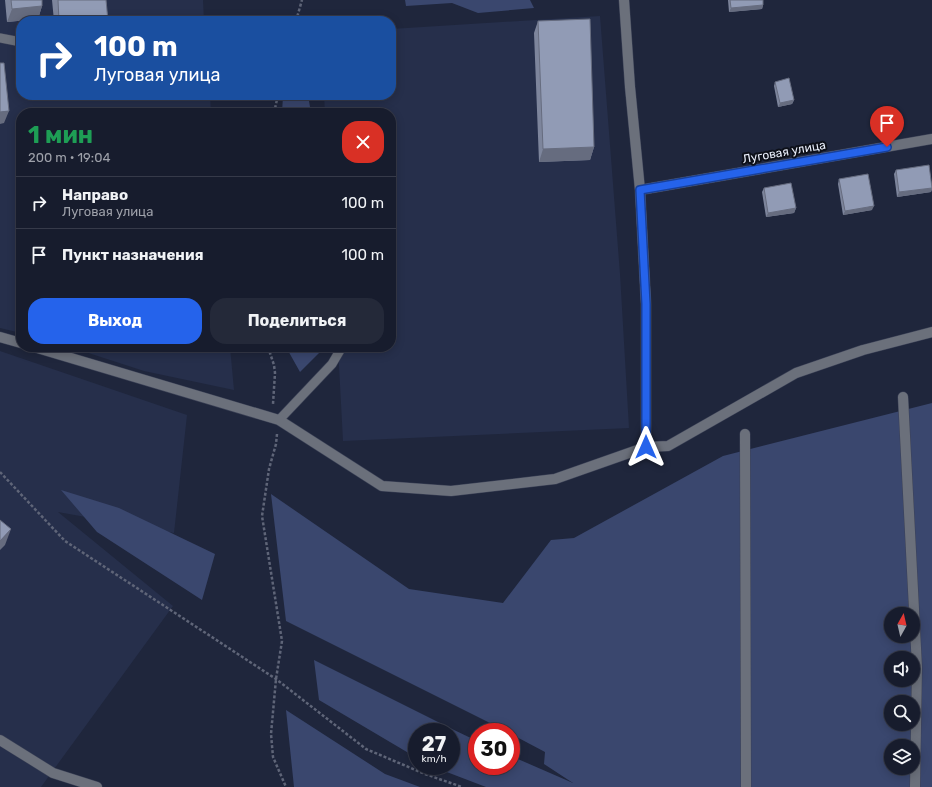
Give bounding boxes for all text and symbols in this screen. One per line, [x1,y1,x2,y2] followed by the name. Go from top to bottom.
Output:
[94,30,178,63] text: 100 m
[28,32,80,84] icon: right
[94,64,220,86] text: Луговая улица
[870,106,904,147] pin
[876,112,898,134] icon: arrive
[28,121,93,149] text: 1 мин
[342,121,384,163] button: close
[741,138,827,166] street label: Луговая улица
[28,150,110,165] text: 200 m · 19:04
[62,186,128,204] text: Направо
[28,192,50,214] icon: right
[342,194,384,212] text: 100 m
[62,204,153,219] text: Луговая улица
[28,244,50,266] icon: arrive
[62,246,204,264] text: Пункт назначения
[342,246,384,264] text: 100 m
[28,298,202,344] button: Выход
[210,298,384,344] button: Поделиться
[625,426,667,468] position arrow
[884,607,920,643] north arrow
[884,607,920,775] map controls
[884,651,920,687] button: sound
[884,695,920,731] button: search
[468,723,520,775] speed limit sign: 30
[422,732,446,756] text: 27
[884,739,920,775] button: layers
[422,753,446,765] text: km/h

